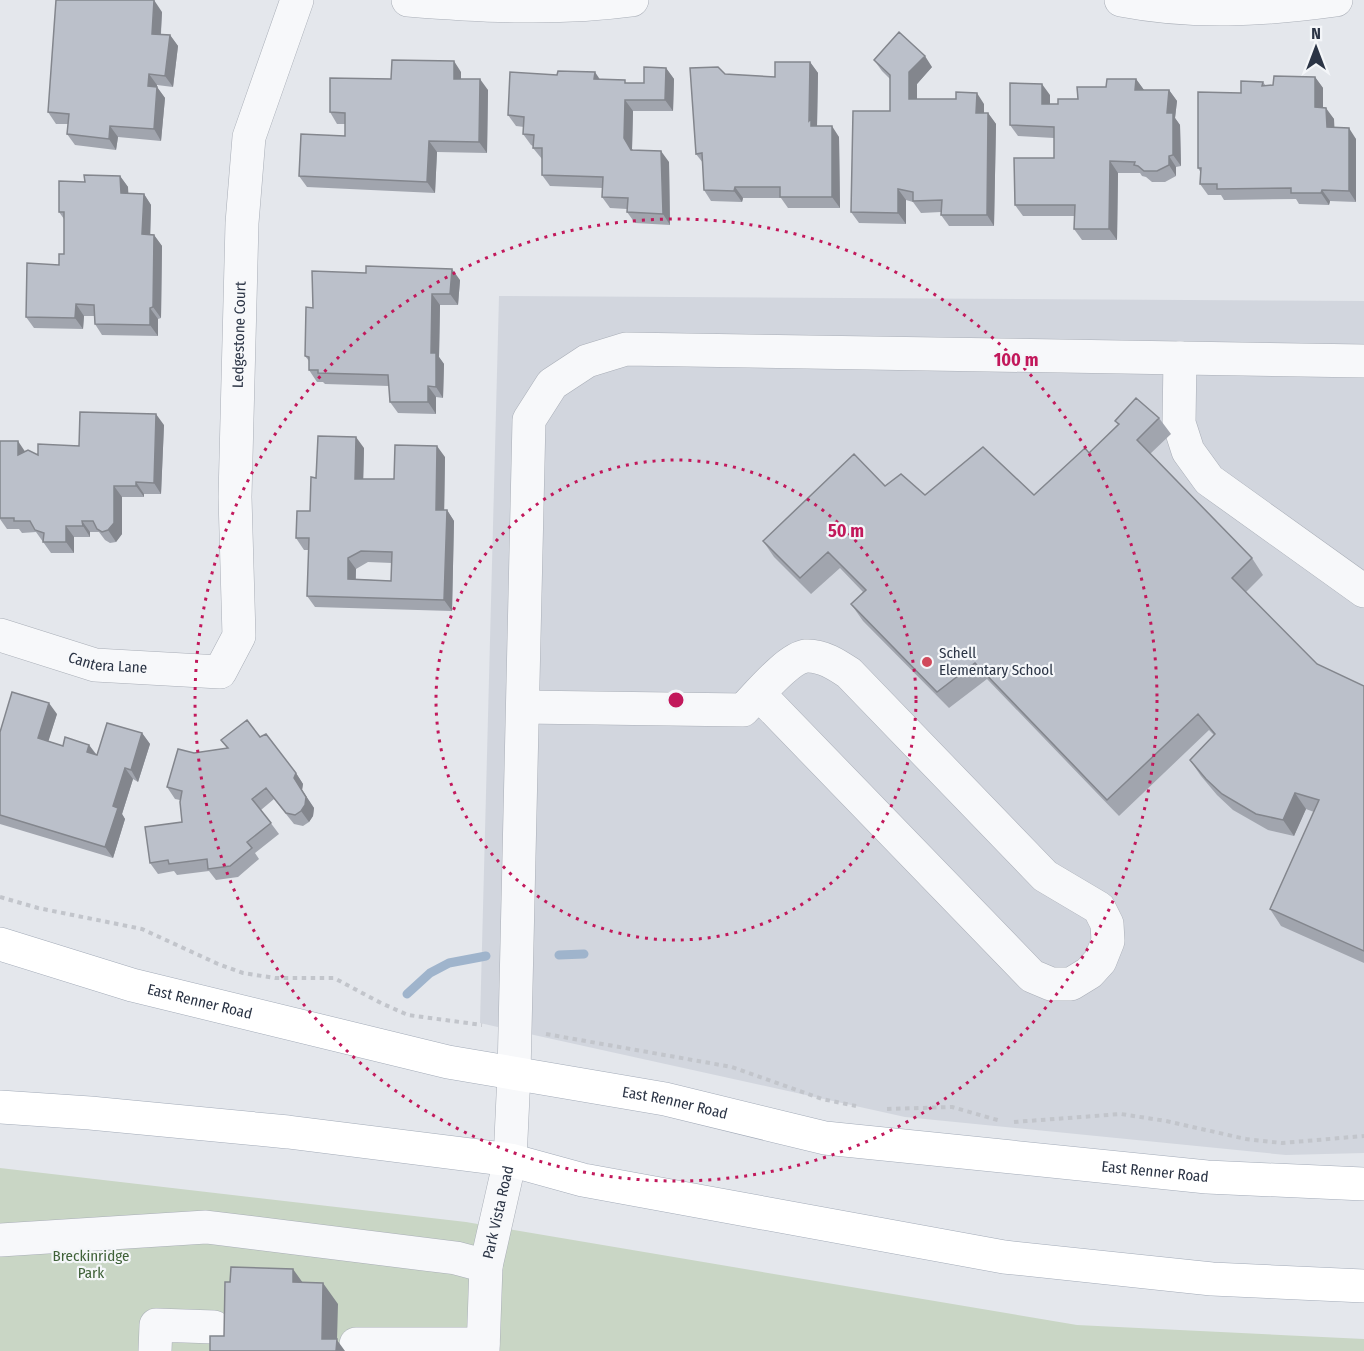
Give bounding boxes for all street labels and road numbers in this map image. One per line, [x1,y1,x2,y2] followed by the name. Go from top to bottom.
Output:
[229,281,250,388] street label: Ledgestone Court
[66,648,148,677] street label: Cantera Lane
[145,980,254,1023] street label: East Renner Road
[621,1083,729,1123] street label: East Renner Road
[1101,1157,1209,1186] street label: East Renner Road
[479,1164,517,1261] street label: Park Vista Road

